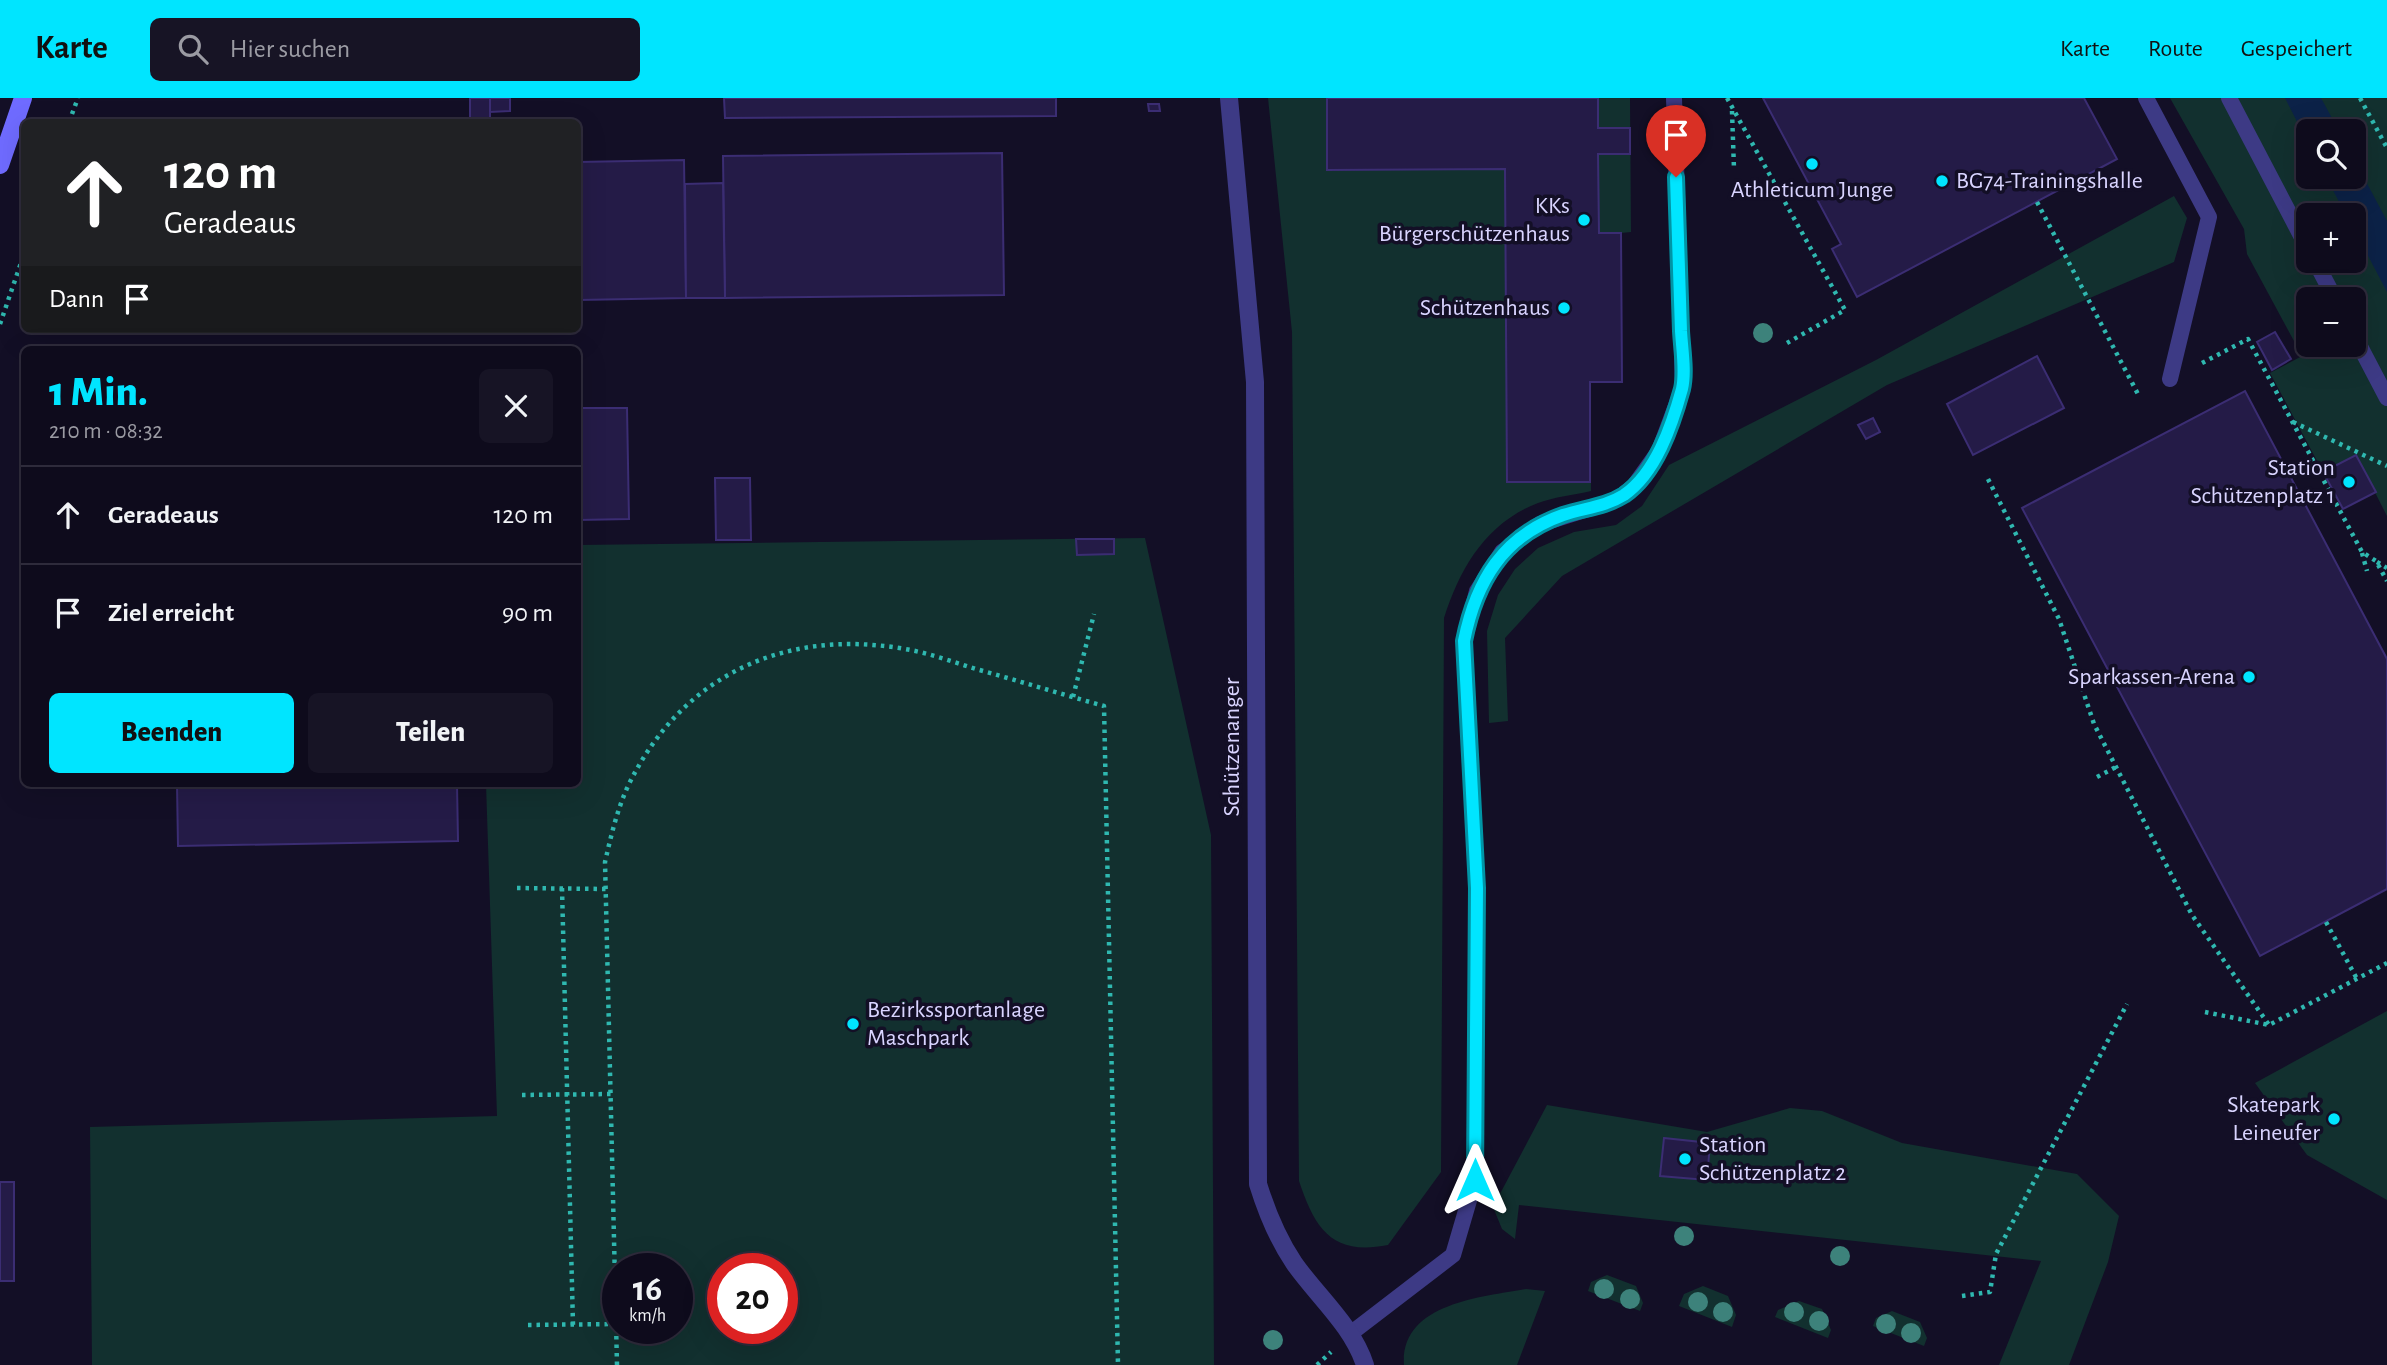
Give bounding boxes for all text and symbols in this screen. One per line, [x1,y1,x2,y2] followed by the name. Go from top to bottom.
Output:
[150,18,640,81] search box
[174,30,212,68] icon: search
[35,32,108,65] text: Karte
[230,36,350,62] text: Hier suchen
[2060,37,2110,61] text: Karte
[2148,37,2203,61] text: Route
[2241,37,2352,61] text: Gespeichert
[1646,105,1706,177] pin
[1657,116,1695,154] icon: arrive
[2296,119,2366,357] map controls
[2296,119,2366,189] button: search
[49,147,140,238] icon: ahead
[164,149,277,198] text: 120 m
[1804,156,1820,172] marker: Athleticum Junge
[1956,169,2143,193] place label: BG74-Trainingshalle
[1934,173,1950,189] marker: BG74-Trainingshalle
[1731,178,1893,202] place label: Athleticum Junge
[1379,194,1570,246] place label: KKs Bürgerschützenhaus
[2296,203,2366,273] button: +
[164,207,296,239] text: Geradeaus
[1576,212,1592,228] marker: KKs Bürgerschützenhaus
[118,280,156,318] icon: arrive
[49,286,104,312] text: Dann
[2296,287,2366,357] button: −
[1420,296,1550,320] place label: Schützenhaus
[1556,300,1572,316] marker: Schützenhaus
[479,369,553,443] button: close
[49,371,148,413] text: 1 Min.
[49,420,163,443] text: 210 m · 08:32
[2191,456,2335,508] place label: Station Schützenplatz 1
[2341,474,2357,490] marker: Station Schützenplatz 1
[49,496,87,534] icon: ahead
[108,502,219,528] text: Geradeaus
[493,502,553,528] text: 120 m
[49,594,87,632] icon: arrive
[108,600,234,626] text: Ziel erreicht
[502,600,553,626] text: 90 m
[2068,665,2235,689] place label: Sparkassen-Arena
[2241,669,2257,685] marker: Sparkassen-Arena
[1220,677,1244,817] street label: Schützenanger
[49,693,294,773] button: Beenden
[308,693,553,773] button: Teilen
[867,998,1045,1050] place label: Bezirkssportanlage Maschpark
[845,1016,861,1032] marker: Bezirkssportanlage Maschpark
[2227,1093,2320,1145] place label: Skatepark Leineufer
[2326,1111,2342,1127] marker: Skatepark Leineufer
[1699,1133,1846,1185] place label: Station Schützenplatz 2
[1438,1143,1512,1217] position arrow
[1677,1151,1693,1167] marker: Station Schützenplatz 2
[707,1253,798,1344] speed limit sign: 20
[633,1272,662,1307] text: 16
[629,1307,666,1325] text: km/h

